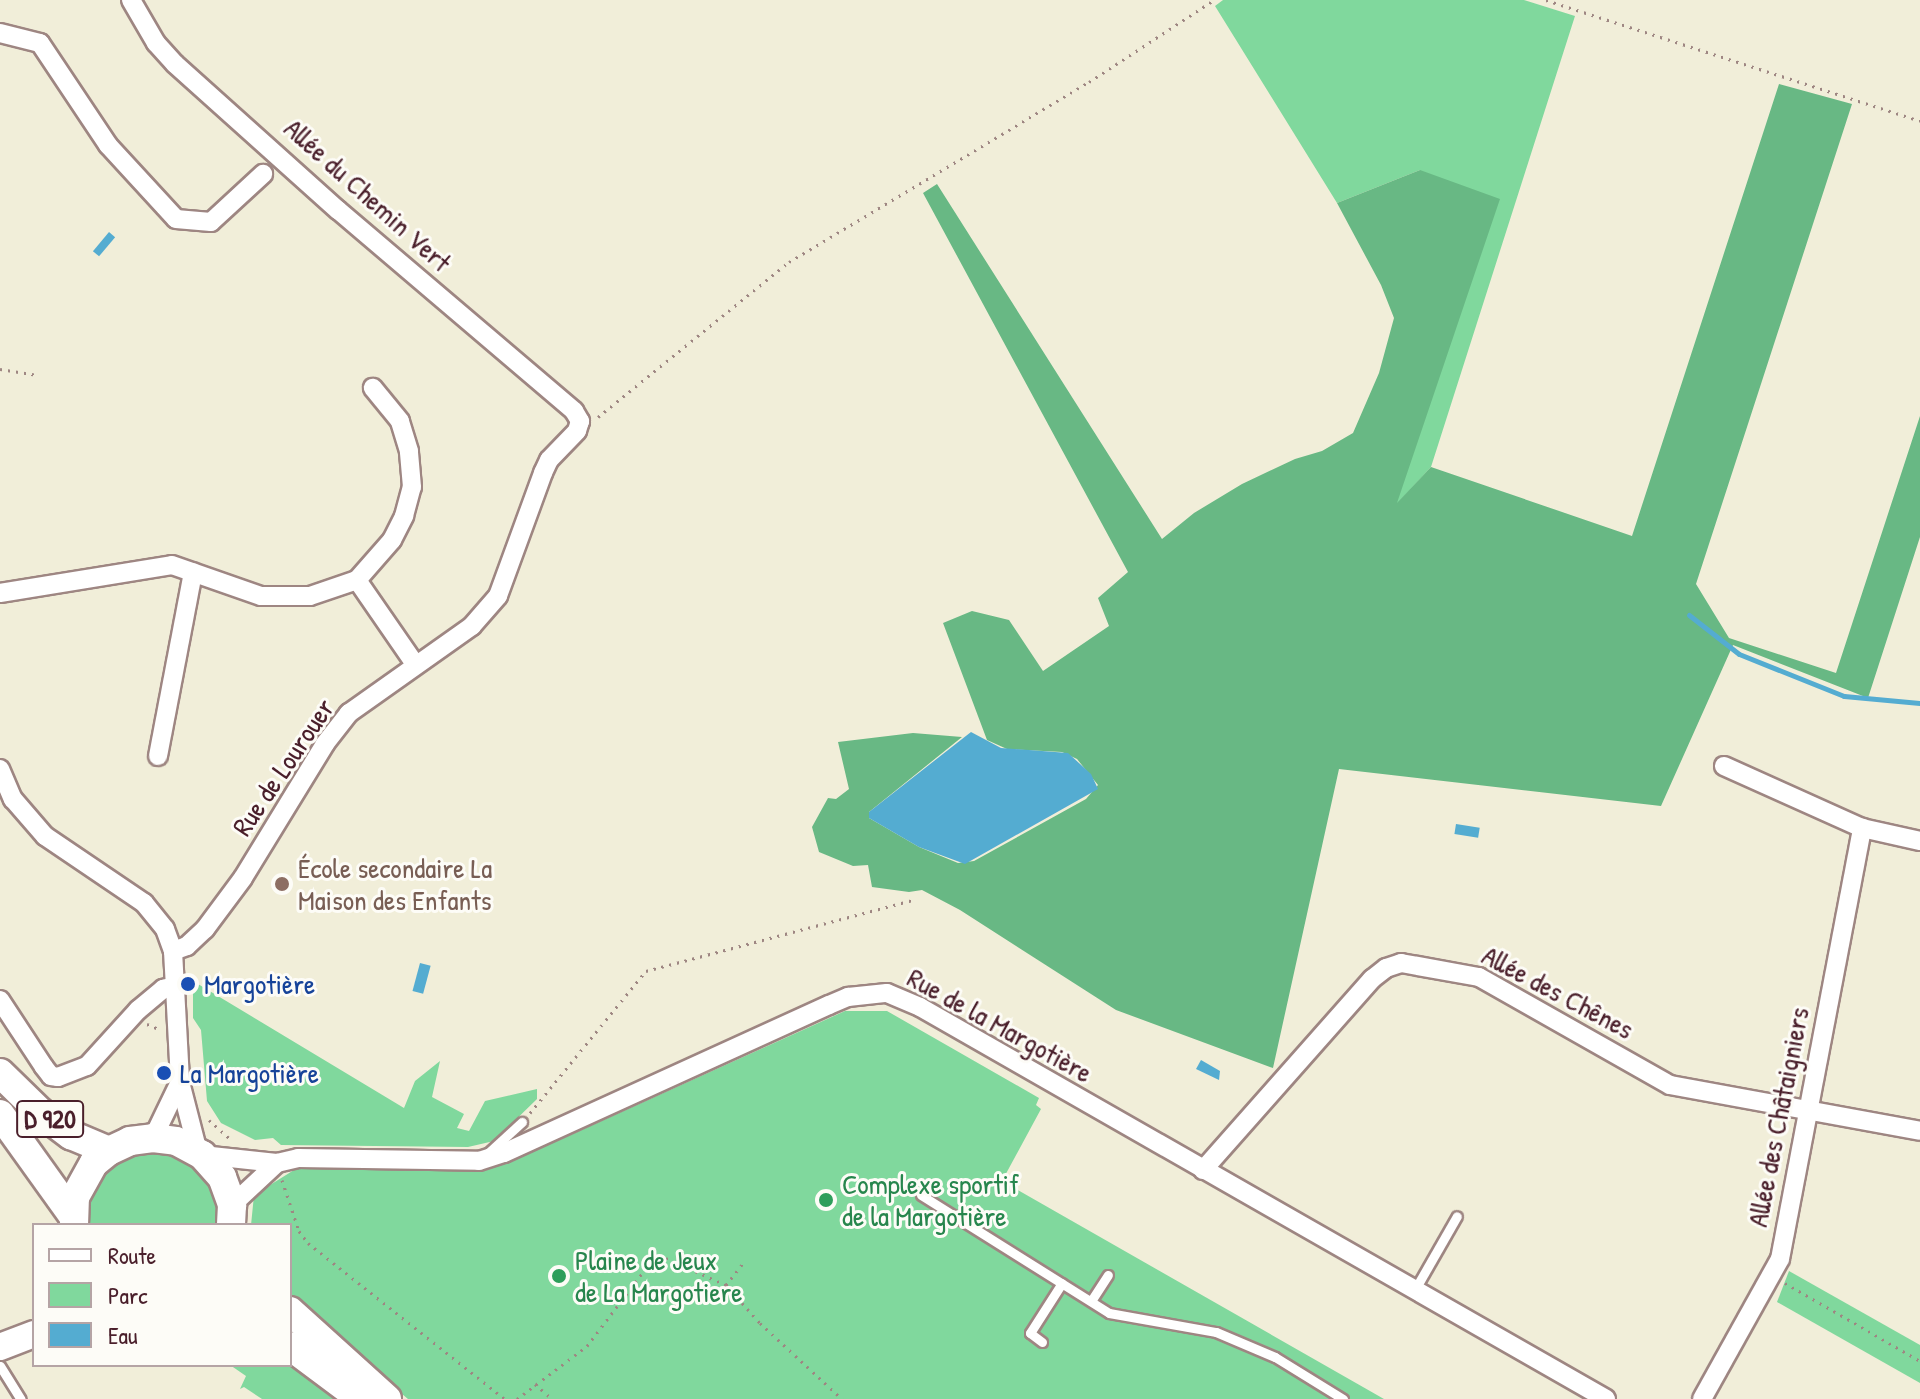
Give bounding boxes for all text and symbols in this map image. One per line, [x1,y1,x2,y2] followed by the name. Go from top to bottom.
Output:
[278,111,458,279] street label: Allée du Chemin Vert
[225,692,341,842] street label: Rue de Lourouer
[298,851,492,917] place label: École secondaire La Maison des Enfants
[273,875,291,893] marker: École secondaire La Maison des Enfants
[1477,938,1639,1046] street label: Allée des Chênes
[902,960,1098,1090] street label: Rue de la Margotière
[204,967,315,1001] place label: Margotière
[179,975,197,993] marker: Margotière
[1740,1004,1816,1230] street label: Allée des Châtaigniers
[180,1056,319,1090] place label: La Margotière
[155,1064,173,1082] marker: La Margotière
[16,1097,84,1141] road number: D 920
[842,1167,1019,1233] place label: Complexe sportif de la Margotière
[817,1191,835,1209] marker: Complexe sportif de la Margotière
[32,1223,292,1367] legend
[108,1239,156,1271] text: Route
[575,1243,742,1309] place label: Plaine de Jeux de La Margotiere
[550,1267,568,1285] marker: Plaine de Jeux de La Margotiere
[108,1279,148,1311] text: Parc
[108,1319,138,1351] text: Eau

